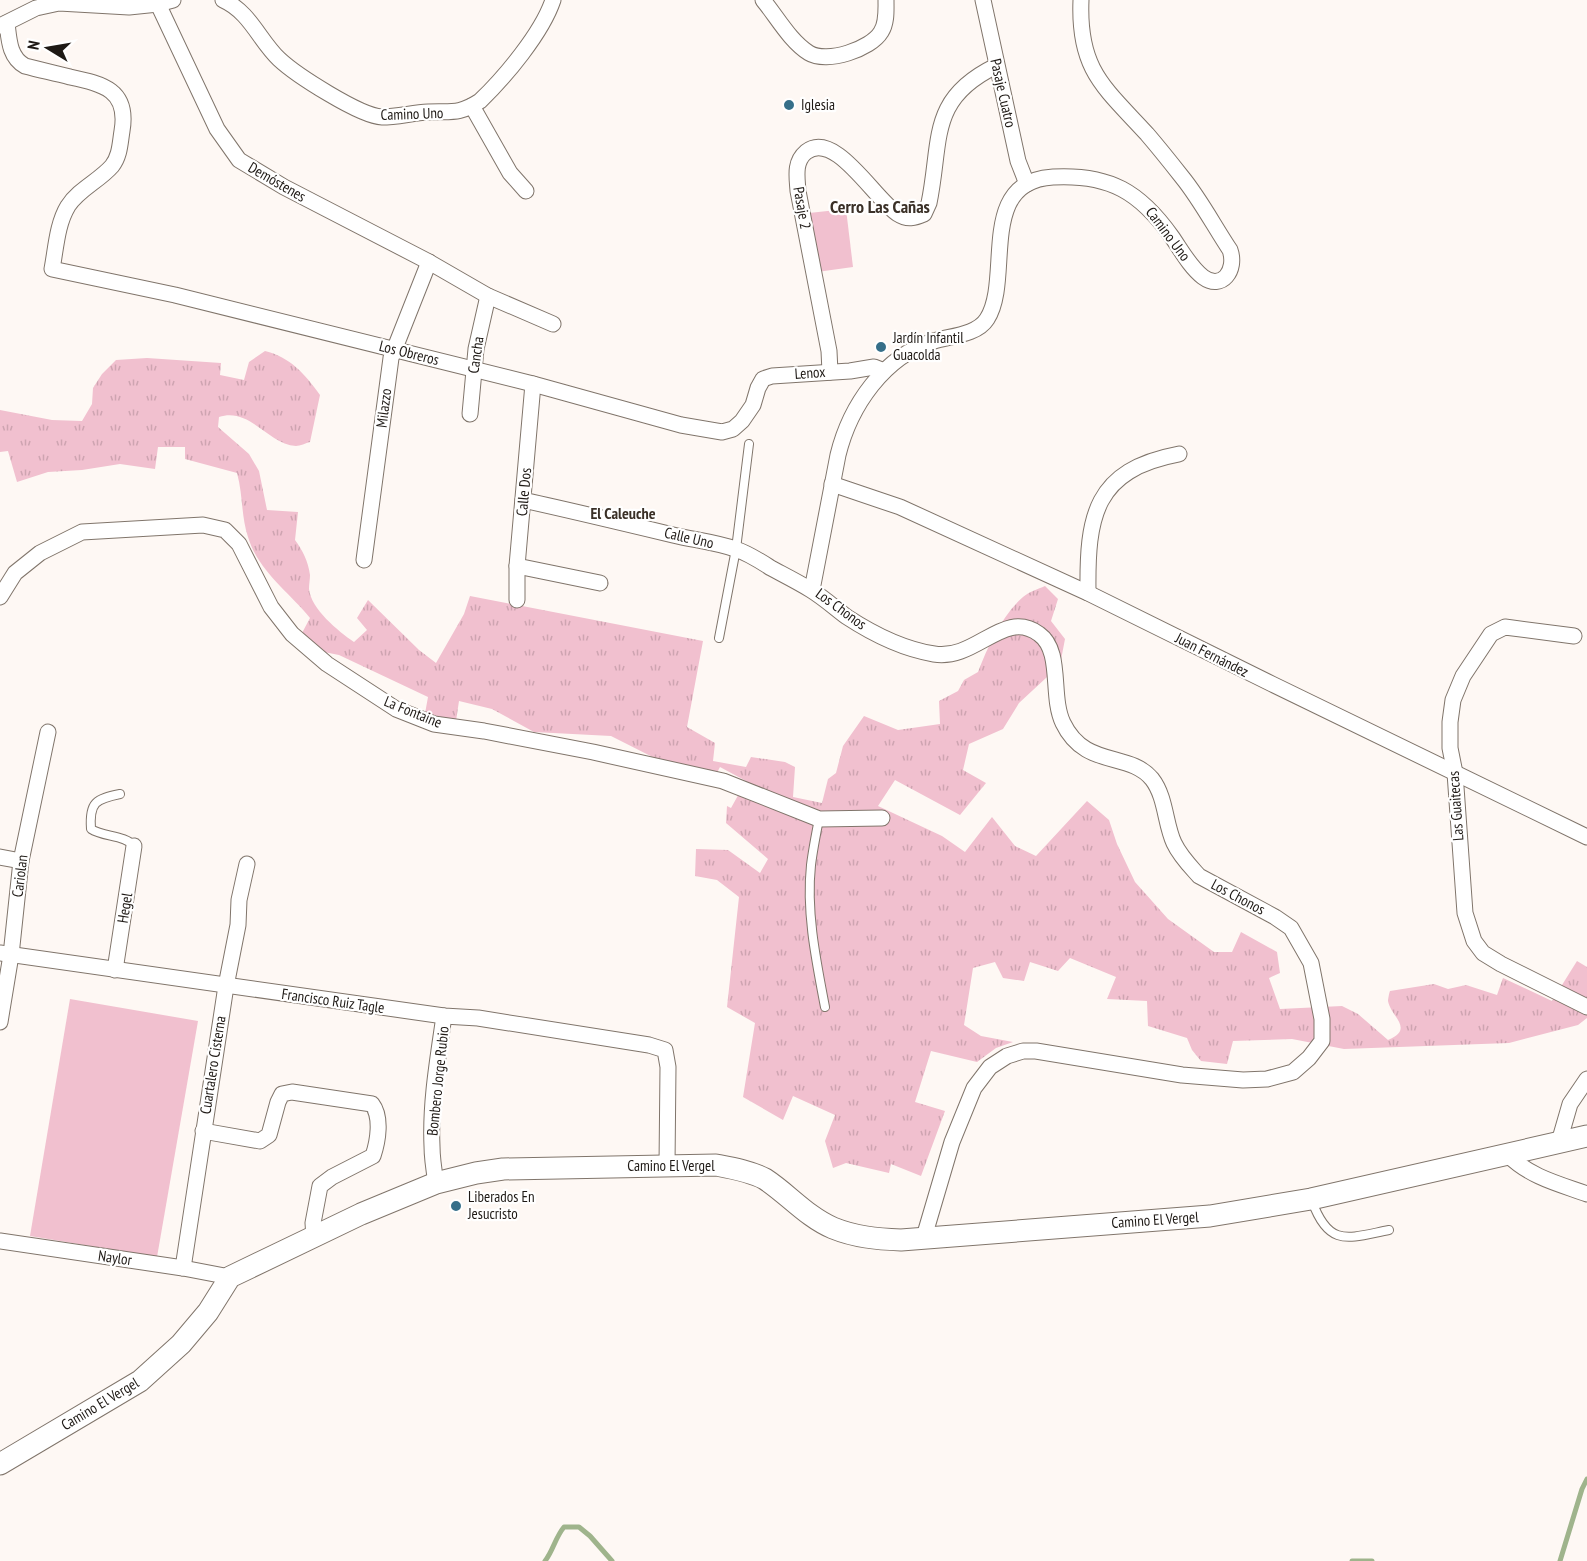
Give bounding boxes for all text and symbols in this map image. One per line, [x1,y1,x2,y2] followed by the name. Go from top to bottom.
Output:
[18,18,78,78] north arrow
[23,39,44,51] text: N
[986,57,1021,129] street label: Pasaje Cuatro
[801,95,835,114] place label: Iglesia
[782,98,796,112] marker: Iglesia
[380,103,444,124] street label: Camino Uno
[245,157,309,206] street label: Demóstenes
[789,185,816,231] street label: Pasaje 2
[830,195,930,218] district label: Cerro Las Cañas
[1142,203,1195,265] street label: Camino Uno
[892,328,964,364] place label: Jardín Infantil Guacolda
[464,335,488,375] street label: Cancha
[377,336,441,369] street label: Los Obreros
[874,340,888,354] marker: Jardín Infantil Guacolda
[794,362,826,383] street label: Lenox
[372,387,395,429] street label: Milazzo
[512,467,535,517] street label: Calle Dos
[590,503,656,523] district label: El Caleuche
[663,523,716,552] street label: Calle Uno
[812,584,870,633] street label: Los Chonos
[1172,628,1252,681] street label: Juan Fernández
[382,691,445,732] street label: La Fontaine
[1444,771,1467,842] street label: Las Guaitecas
[7,854,32,898] street label: Cariolan
[1208,874,1268,919] street label: Los Chonos
[113,891,136,924] street label: Hegel
[280,984,386,1017] street label: Francisco Ruiz Tagle
[195,1014,230,1115] street label: Cuartalero Cisterna
[422,1025,453,1137] street label: Bombero Jorge Rubio
[627,1156,715,1175] street label: Camino El Vergel
[467,1187,535,1223] place label: Liberados En Jesucristo
[449,1199,463,1213] marker: Liberados En Jesucristo
[1111,1207,1200,1232] street label: Camino El Vergel
[97,1246,134,1269] street label: Naylor
[57,1373,143,1434] street label: Camino El Vergel

